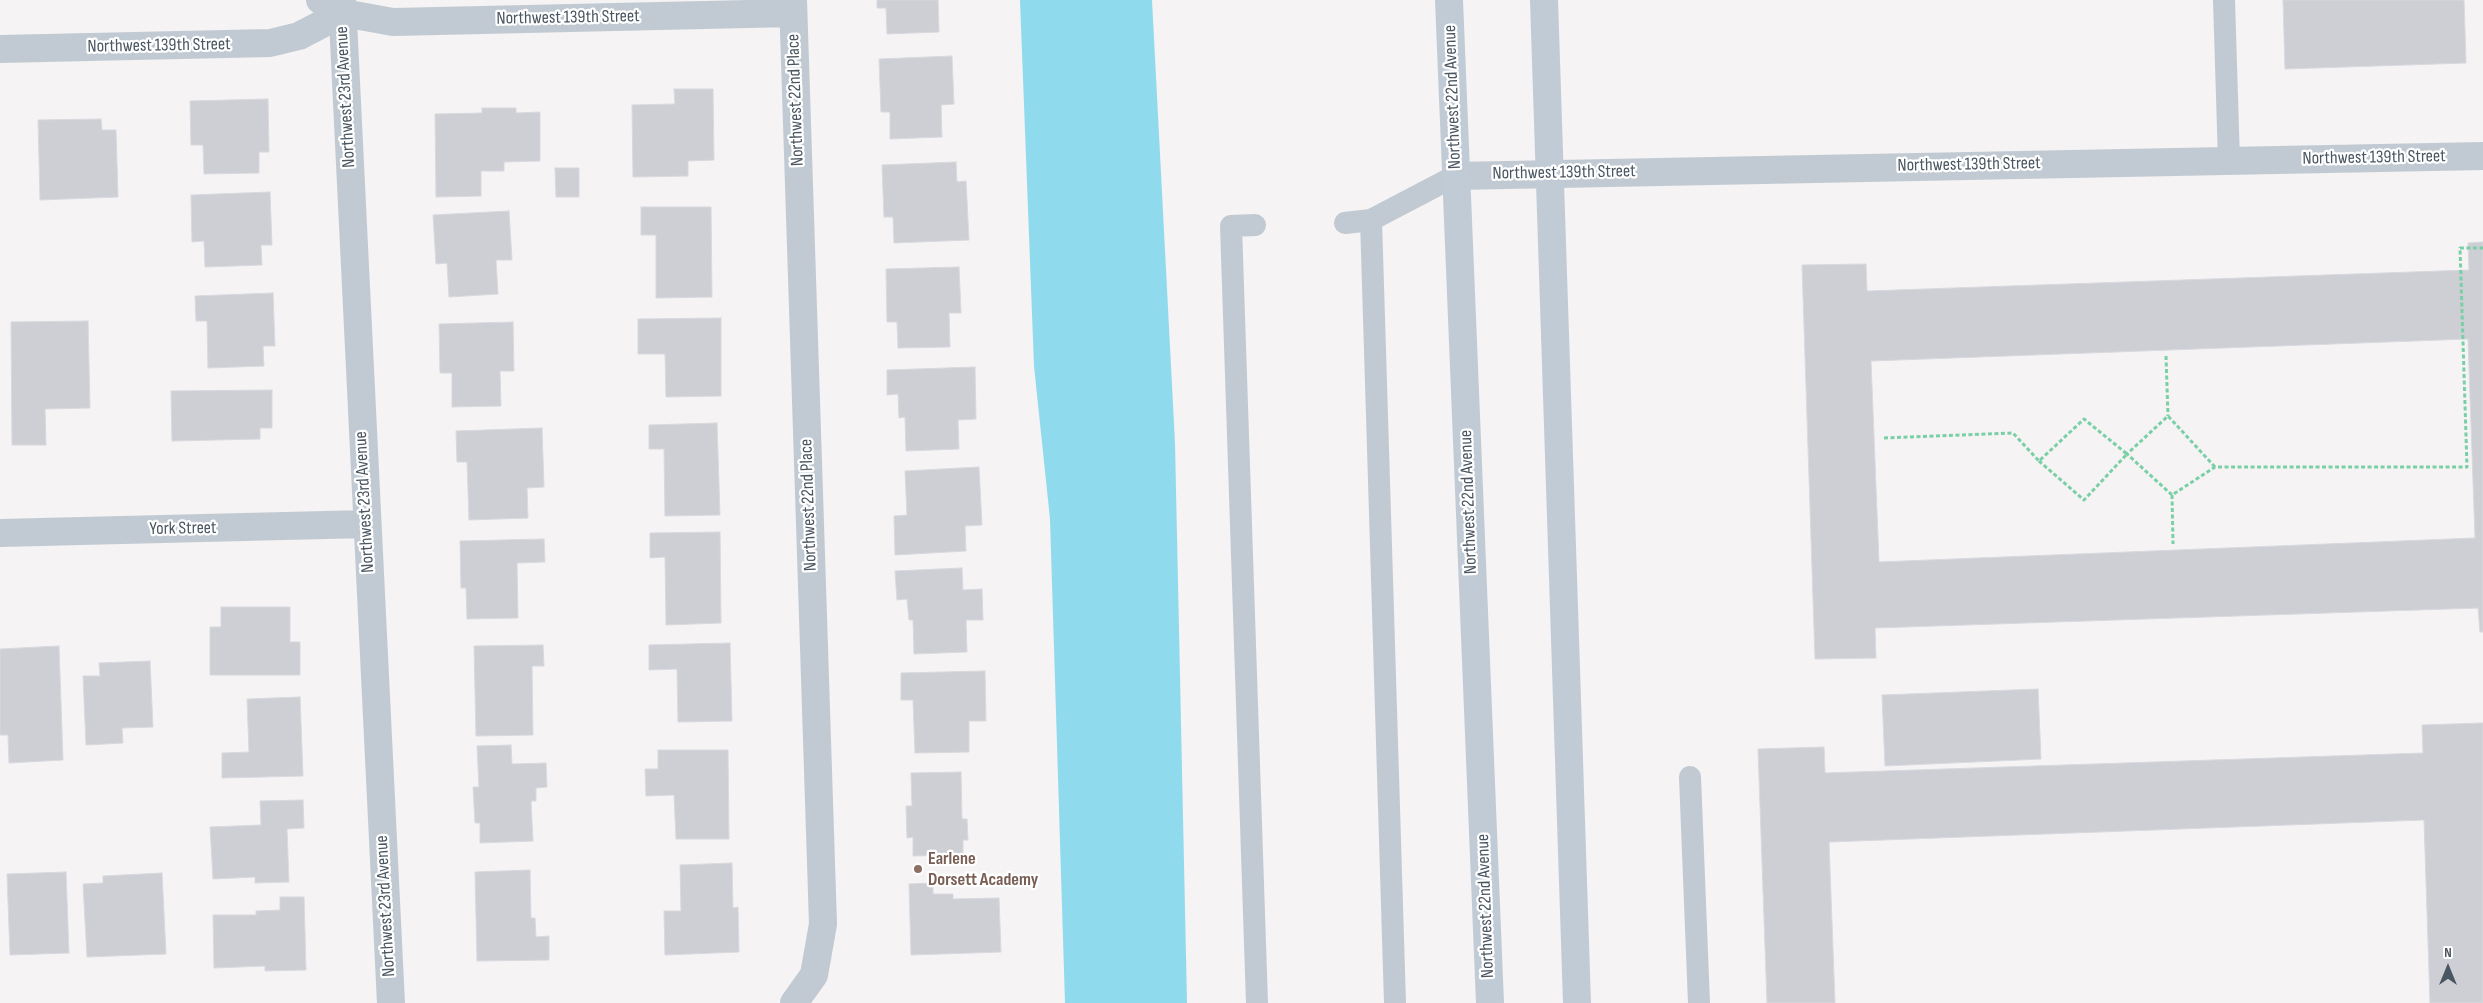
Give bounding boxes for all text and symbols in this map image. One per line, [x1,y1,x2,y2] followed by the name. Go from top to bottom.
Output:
[496,6,640,30] street label: Northwest 139th Street
[1440,25,1466,169] street label: Northwest 22nd Avenue
[332,26,360,168] street label: Northwest 23rd Avenue
[783,33,809,167] street label: Northwest 22nd Place
[87,34,231,58] street label: Northwest 139th Street
[2302,146,2446,170] street label: Northwest 139th Street
[1897,153,2041,177] street label: Northwest 139th Street
[1492,161,1636,185] street label: Northwest 139th Street
[1456,430,1482,574] street label: Northwest 22nd Avenue
[351,431,379,573] street label: Northwest 23rd Avenue
[796,438,822,572] street label: Northwest 22nd Place
[149,518,217,540] street label: York Street
[1473,834,1499,978] street label: Northwest 22nd Avenue
[372,835,400,977] street label: Northwest 23rd Avenue
[928,848,1038,891] place label: Earlene Dorsett Academy
[912,863,924,875] marker: Earlene Dorsett Academy
[2423,943,2473,993] north arrow
[2444,944,2452,961] text: N

